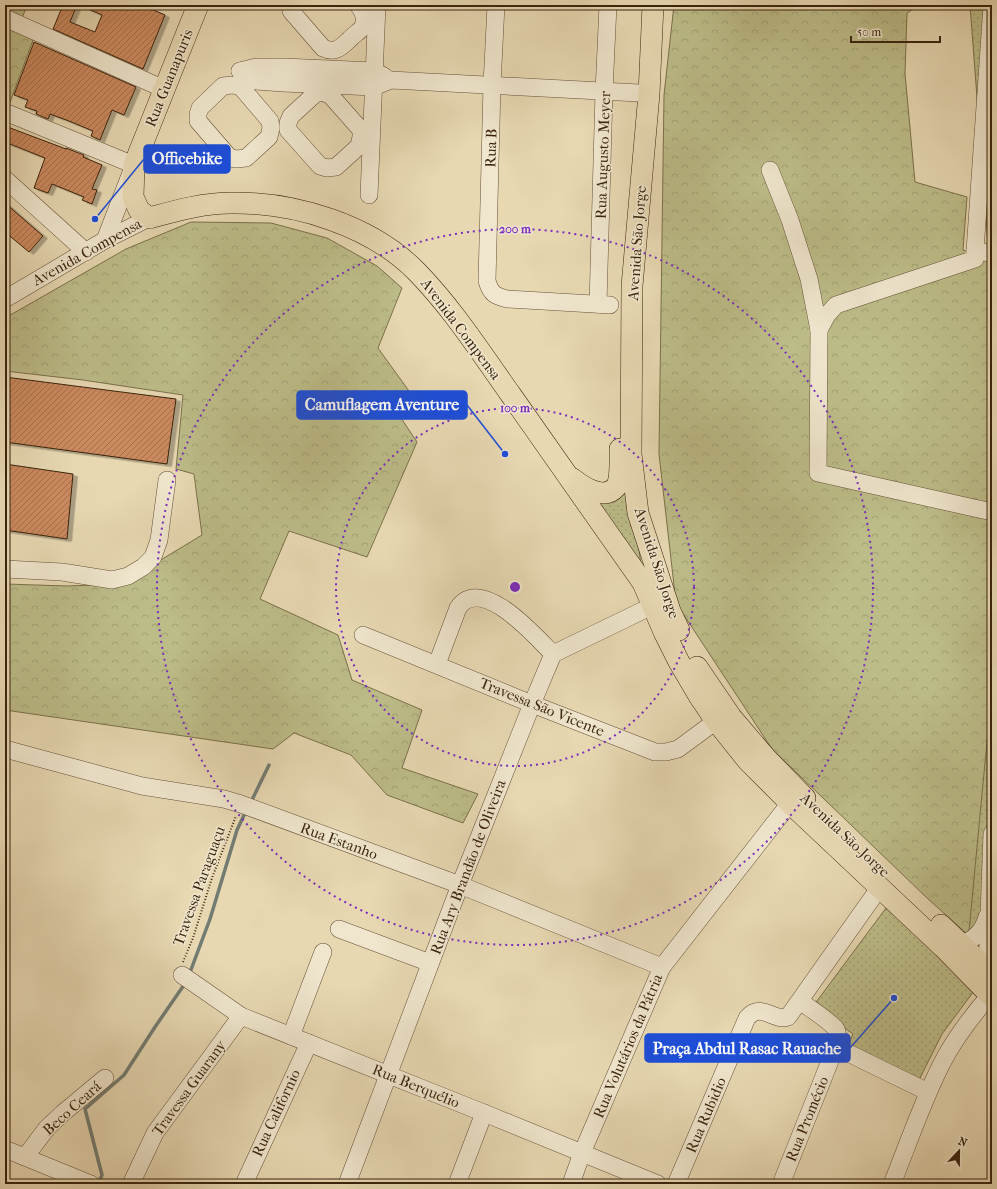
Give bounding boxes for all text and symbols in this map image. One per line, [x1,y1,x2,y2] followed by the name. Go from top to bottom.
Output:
[851,18,940,44] scale bar
[857,25,881,39] text: 50 m
[141,26,197,130] street label: Rua Guanapuris
[592,90,614,219] street label: Rua Augusto Meyer
[481,128,501,168] street label: Rua B
[144,145,230,173] callout: Officebike
[152,149,222,168] text: Officebike
[624,184,650,302] street label: Avenida São Jorge
[28,214,146,290] street label: Avenida Compensa
[499,222,532,236] text: 200 m
[416,274,506,384] street label: Avenida Compensa
[297,391,467,419] callout: Camuflagem Aventure
[305,395,459,415] text: Camuflagem Aventure
[500,401,531,415] text: 100 m
[630,504,684,621] street label: Avenida São Jorge
[508,580,522,594] centre of rings
[477,674,608,740] street label: Travessa São Vicente
[426,776,510,957] street label: Rua Ary Brandão de Oliveira
[796,788,894,881] street label: Avenida São Jorge
[298,819,380,863] street label: Rua Estanho
[169,823,229,948] street label: Travessa Paraguaçu
[589,970,667,1121] street label: Rua Volutários da Pátria
[645,1034,850,1062] callout: Praça Abdul Rasac Rauache
[148,1036,230,1139] street label: Travessa Guarany
[653,1039,841,1059] text: Praça Abdul Rasac Rauache
[370,1060,463,1112] street label: Rua Berquélio
[248,1066,304,1159] street label: Rua Californio
[782,1073,832,1164] street label: Rua Promécio
[682,1074,730,1156] street label: Rua Rubidio
[39,1076,106,1139] street label: Beco Ceará
[939,1131,979,1171] north arrow
[956,1135,969,1150] text: N

